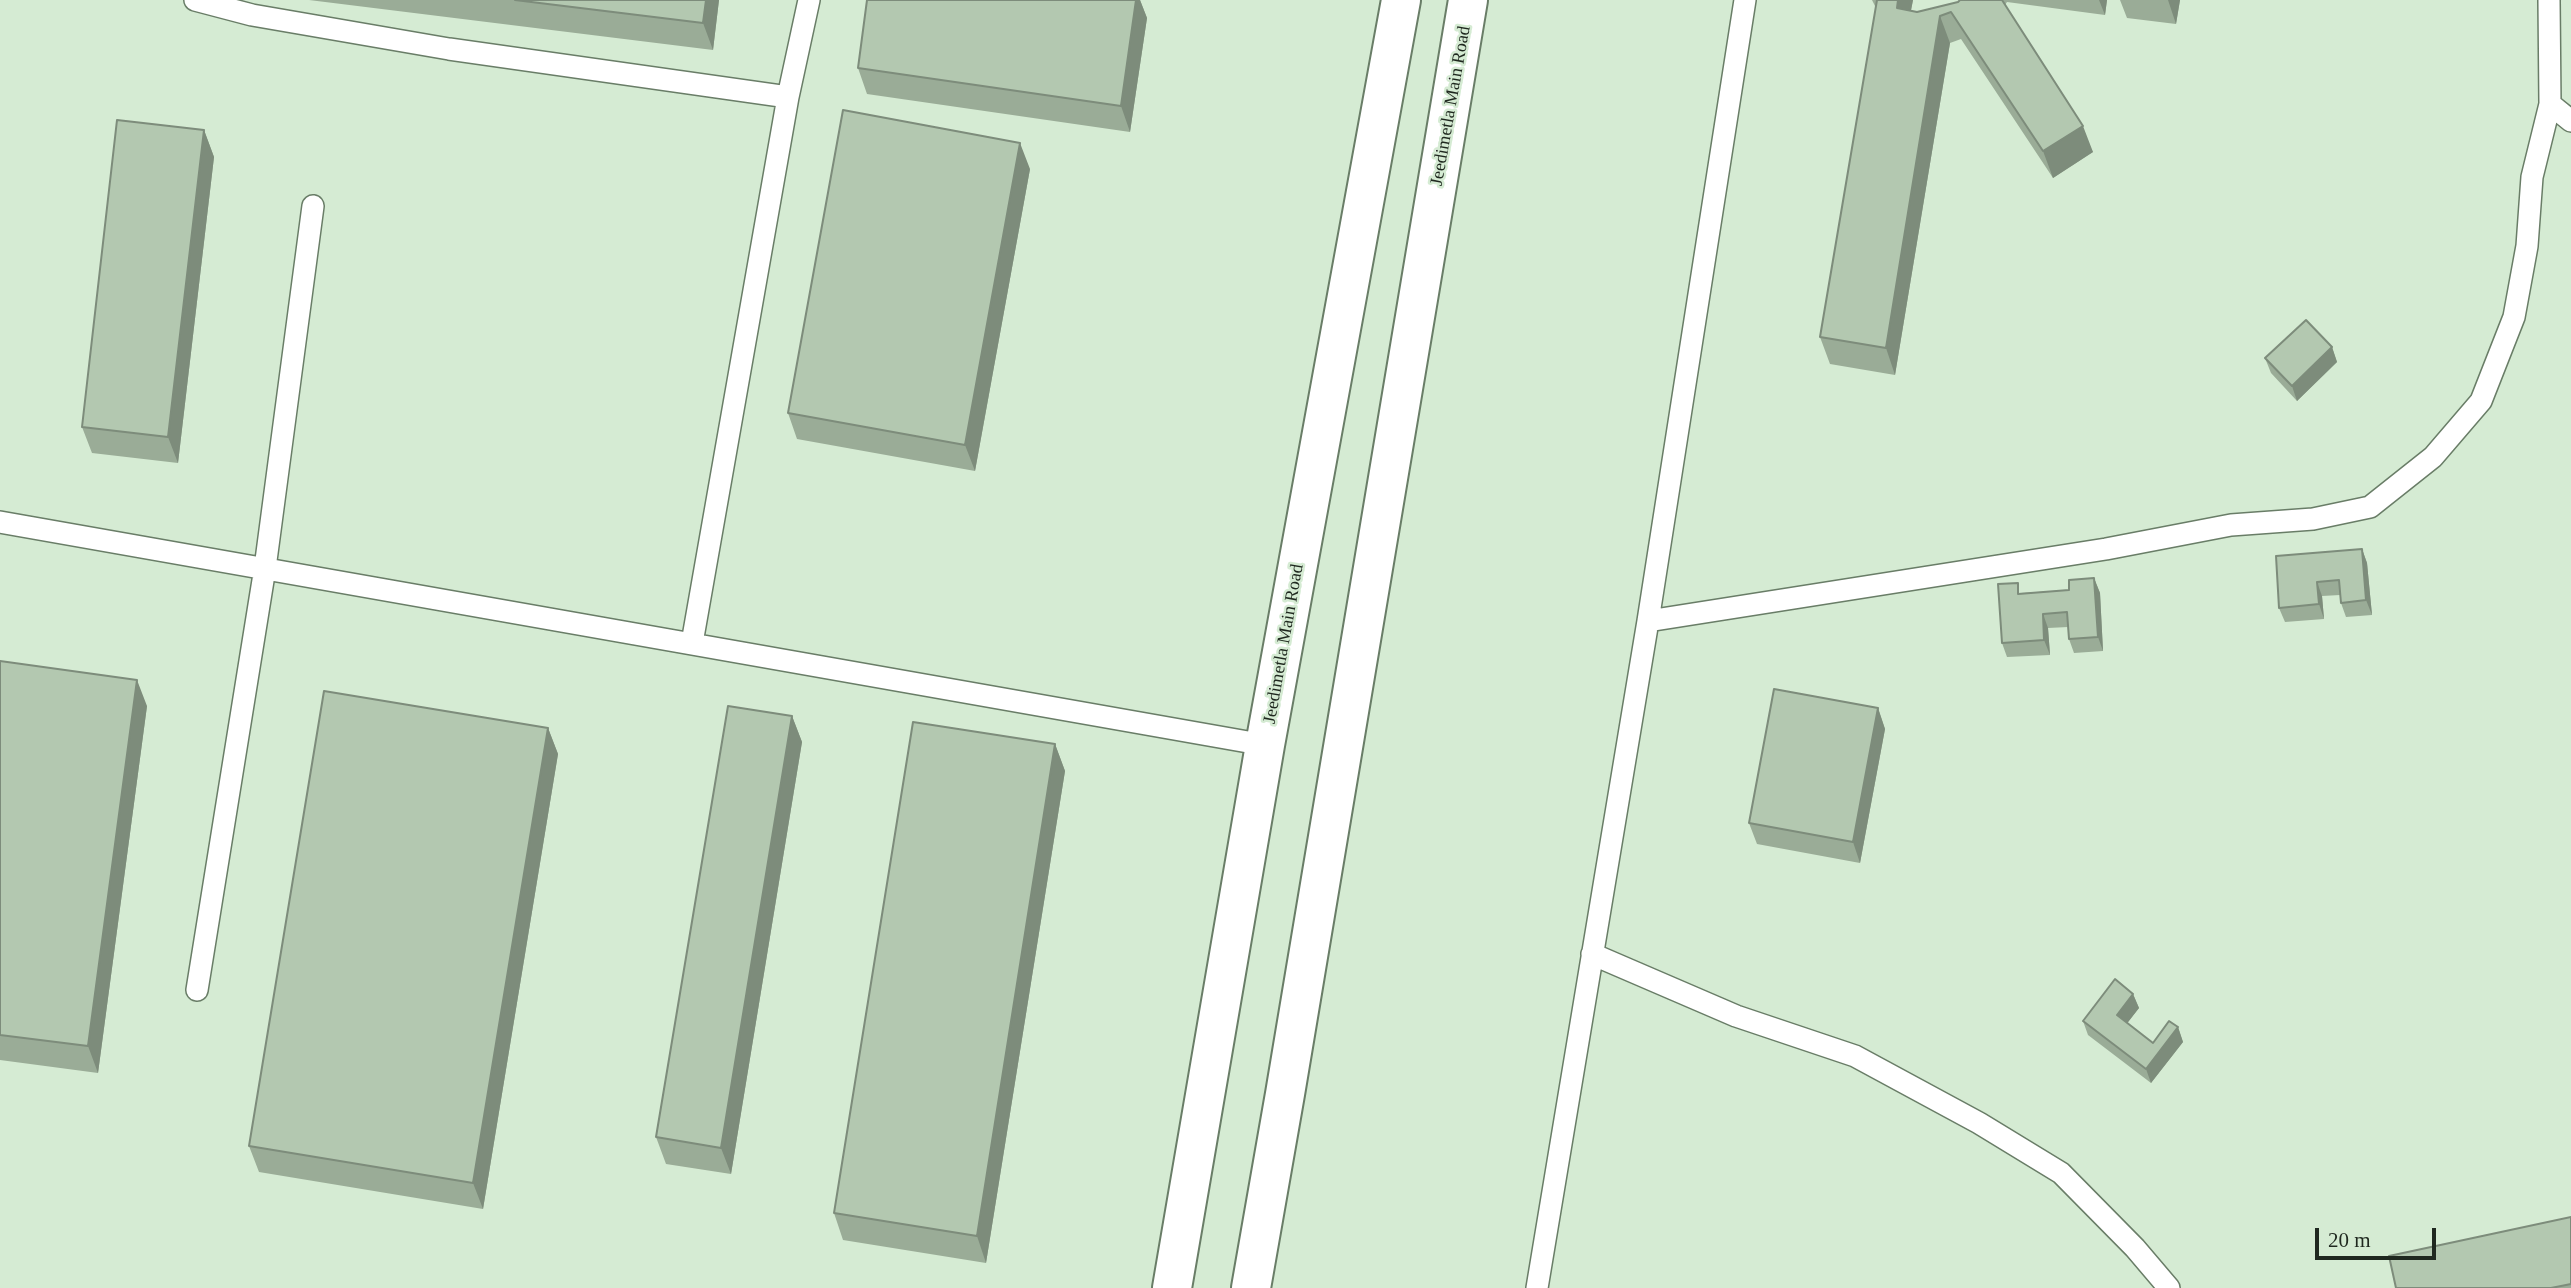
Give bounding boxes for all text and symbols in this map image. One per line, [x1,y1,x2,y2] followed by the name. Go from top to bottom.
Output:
[1426,24,1476,188] street label: Jeedimetla Main Road
[1259,562,1309,726] street label: Jeedimetla Main Road
[2319,1214,2440,1258] scale bar
[2328,1228,2371,1252] text: 20 m

